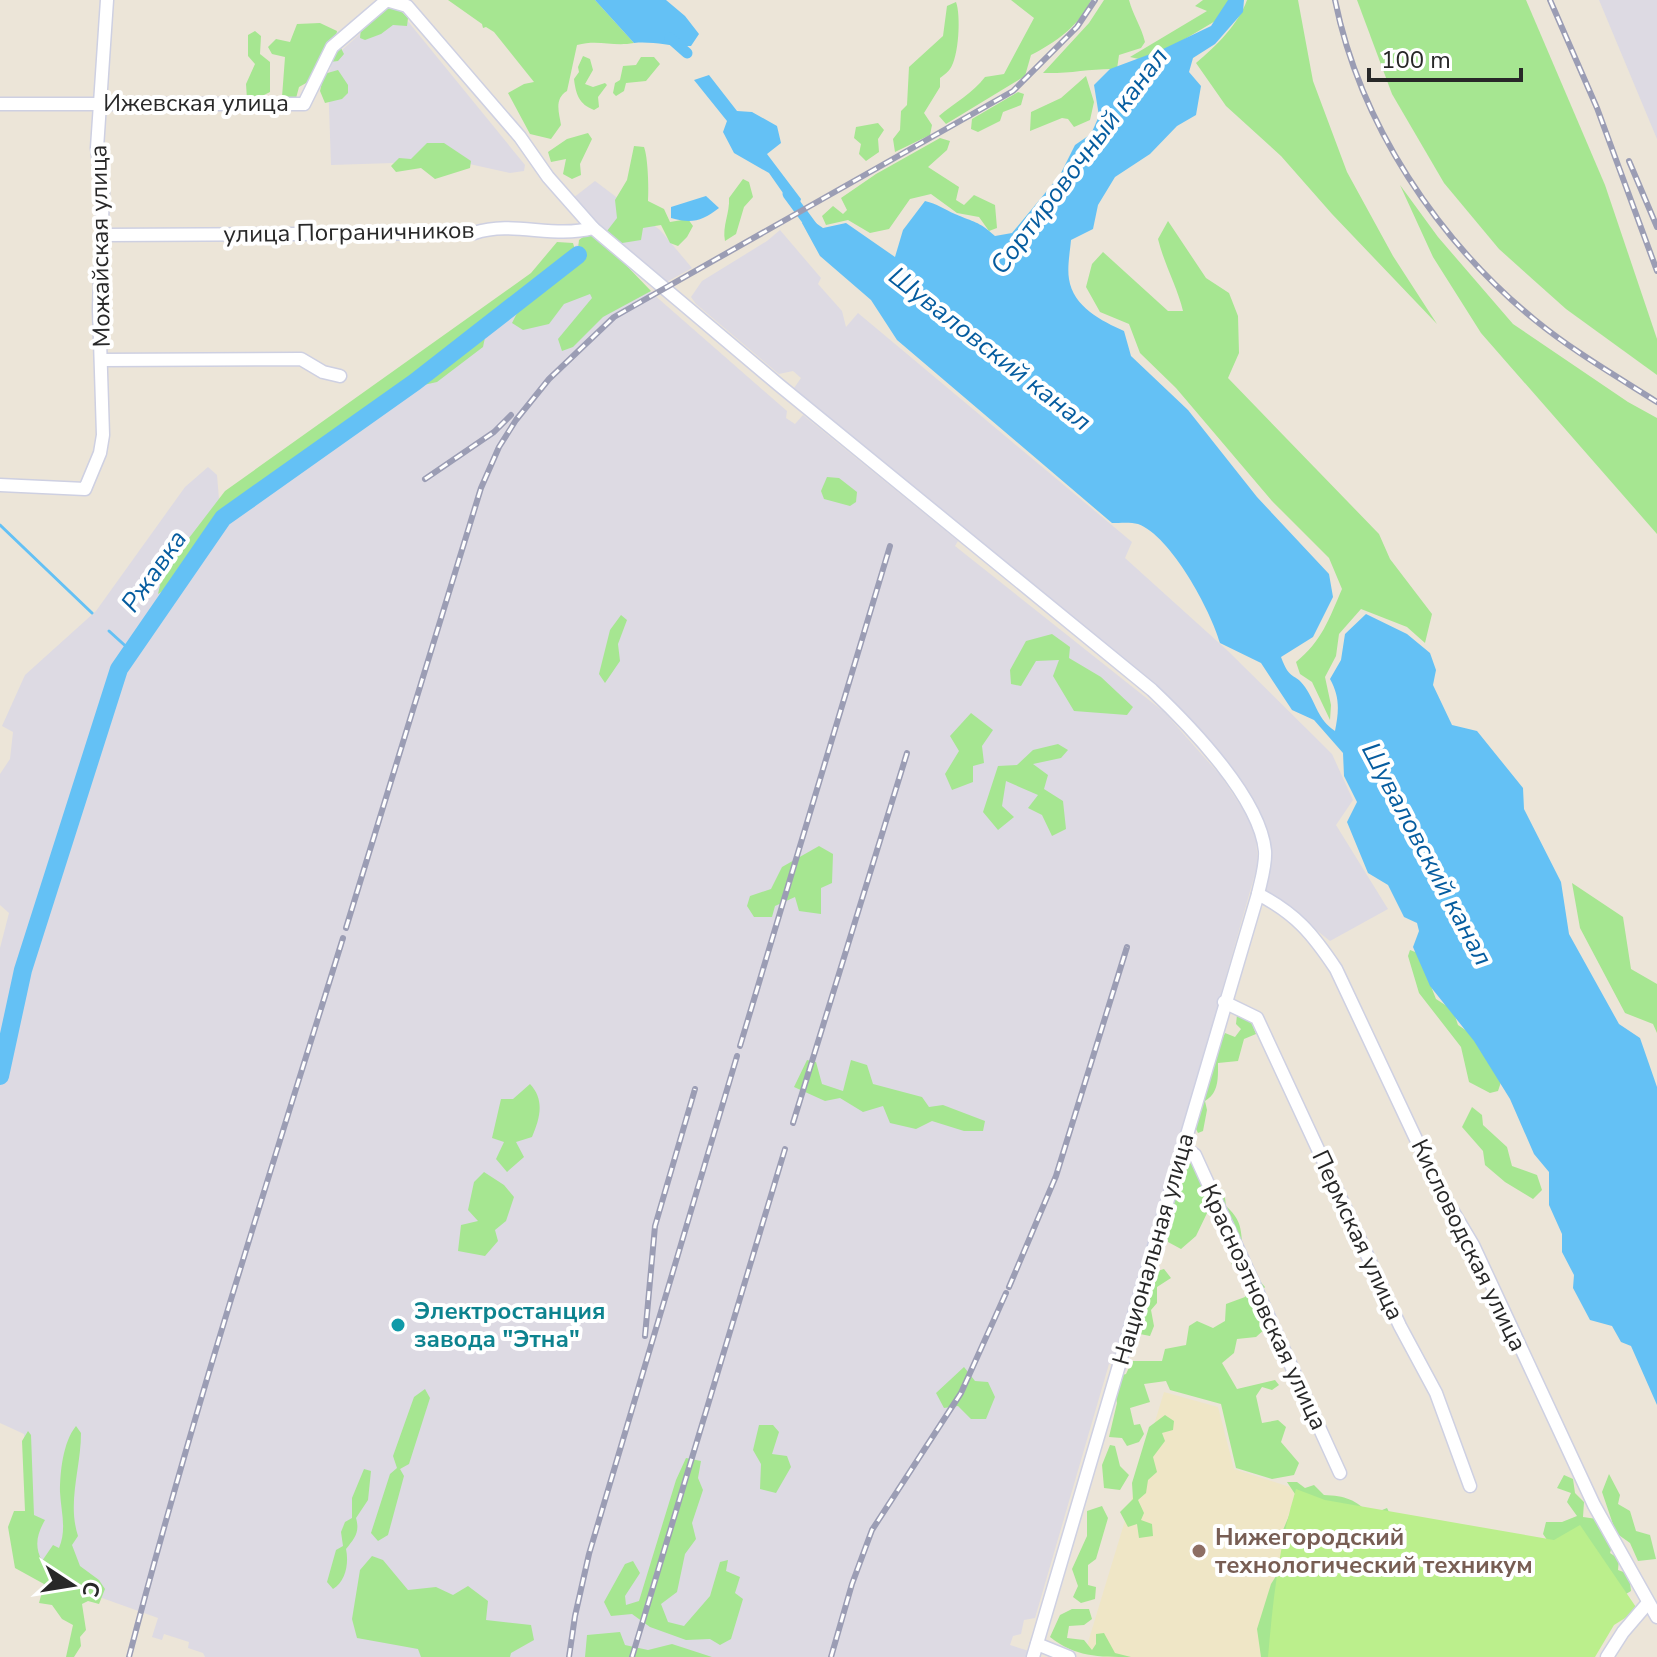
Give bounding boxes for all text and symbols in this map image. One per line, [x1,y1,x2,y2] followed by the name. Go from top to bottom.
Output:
[1369,32,1521,82] scale bar
[982,40,1176,282] water label: Сортировочный канал
[1381,44,1451,76] text: 100 m
[103,87,289,119] street label: Ижевская улица
[82,144,118,348] street label: Можайская улица
[223,214,475,250] street label: улица Пограничников
[882,259,1098,439] water label: Шуваловский канал
[113,523,195,619] water label: Ржавка
[1353,736,1501,972] water label: Шуваловский канал
[1105,1129,1201,1369] street label: Национальная улица
[1404,1134,1534,1356] street label: Кисловодская улица
[1305,1145,1411,1325] street label: Пермская улица
[1193,1179,1335,1435] street label: Красноэтновская улица
[414,1295,605,1355] place label: Электростанция завода "Этна"
[389,1316,407,1334] marker: Электростанция завода "Этна"
[1215,1521,1533,1581] place label: Нижегородский технологический техникум
[1190,1542,1208,1560] marker: Нижегородский технологический техникум
[32,1545,112,1625] north arrow
[74,1579,107,1599] text: С

